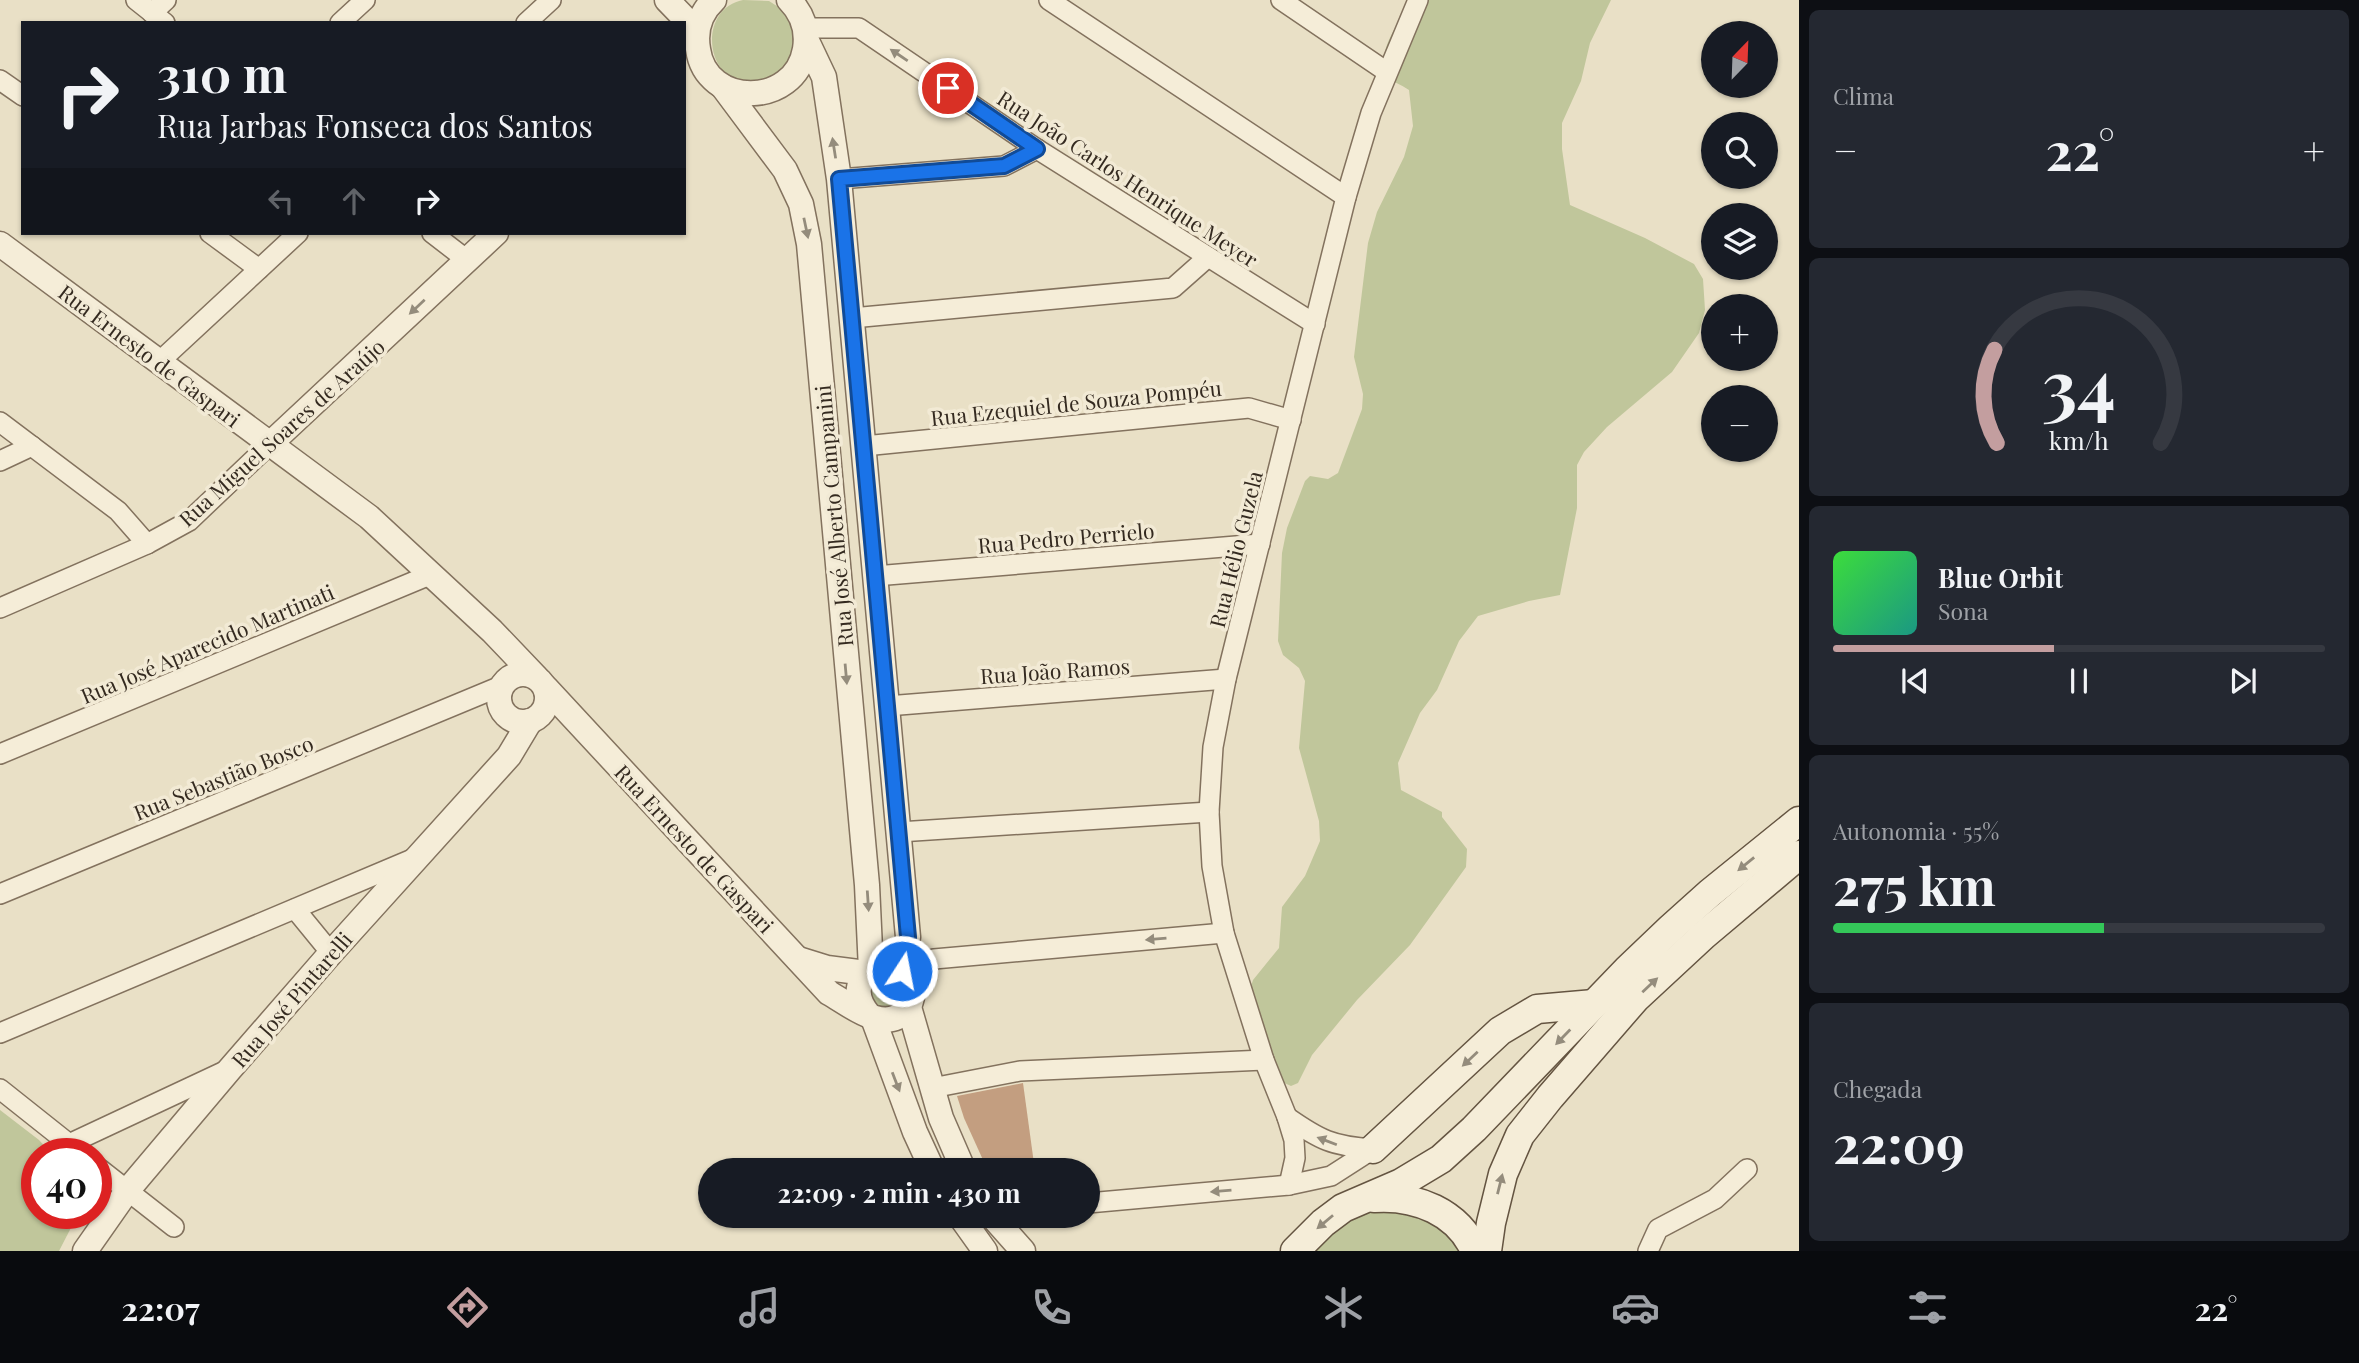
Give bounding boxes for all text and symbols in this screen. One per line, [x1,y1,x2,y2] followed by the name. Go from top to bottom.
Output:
[1701,21,1778,98] north arrow
[1701,21,1778,462] map controls
[157,40,287,105] text: 310 m
[890,48,908,62] one-way arrow
[42,49,133,140] icon: right
[918,58,978,118] pin
[929,69,967,107] icon: arrive
[1833,80,1894,111] text: Clima
[993,83,1264,273] street label: Rua João Carlos Henrique Meyer
[157,103,593,146] text: Rua Jarbas Fonseca dos Santos
[1701,112,1778,189] button: search
[2046,115,2115,184] text: 22°
[1833,124,1858,175] text: −
[2303,124,2325,175] text: +
[828,137,839,159] one-way arrow
[262,182,300,220] icon: left
[335,182,373,220] icon: ahead
[408,182,446,220] icon: right
[1701,203,1778,280] button: layers
[800,217,811,239] one-way arrow
[53,277,247,433] street label: Rua Ernesto de Gaspari
[1701,294,1778,371] button: +
[408,299,426,315] one-way arrow
[172,332,390,532] street label: Rua Miguel Soares de Araújo
[2042,335,2116,432] text: 34
[929,373,1223,431] street label: Rua Ezequiel de Souza Pompéu
[808,384,858,648] street label: Rua José Alberto Campanini
[1701,385,1778,462] button: −
[2049,423,2109,456] text: km/h
[1202,467,1268,630] street label: Rua Hélio Guzela
[976,515,1156,559] street label: Rua Pedro Perrielo
[1938,560,2063,595] text: Blue Orbit
[76,577,338,709] street label: Rua José Aparecido Martinati
[1938,595,1988,626] text: Sona
[979,651,1131,689] street label: Rua João Ramos
[1896,662,1934,700] icon: previous
[2060,662,2098,700] icon: pause
[2224,662,2262,700] icon: next
[841,664,852,686] one-way arrow
[129,728,317,826] street label: Rua Sebastião Bosco
[609,758,781,938] street label: Rua Ernesto de Gaspari
[1833,815,1999,846] text: Autonomia · 55%
[1833,850,1996,919] text: 275 km
[1737,857,1755,872] one-way arrow
[863,890,874,912] one-way arrow
[224,925,358,1073] street label: Rua José Pintarelli
[865,934,939,1008] position arrow
[1144,934,1166,945] one-way arrow
[1641,977,1659,993] one-way arrow
[1555,1028,1571,1045] one-way arrow
[1462,1051,1479,1067] one-way arrow
[890,1072,901,1093] one-way arrow
[1833,1073,1922,1104] text: Chegada
[1833,1108,1965,1177] text: 22:09
[1316,1136,1337,1147] one-way arrow
[21,1138,112,1229] speed limit sign: 40
[1495,1173,1506,1195] one-way arrow
[777,1175,1021,1210] text: 22:09 · 2 min · 430 m
[1210,1186,1232,1197] one-way arrow
[1317,1214,1334,1229] one-way arrow
[443,1283,492,1332] icon: directions
[735,1283,784,1332] icon: music
[1027,1283,1076,1332] icon: phone
[1319,1283,1368,1332] icon: climate
[1611,1283,1660,1332] icon: car
[1903,1283,1952,1332] icon: filters
[122,1286,199,1329] text: 22:07
[2195,1286,2237,1329] text: 22°

